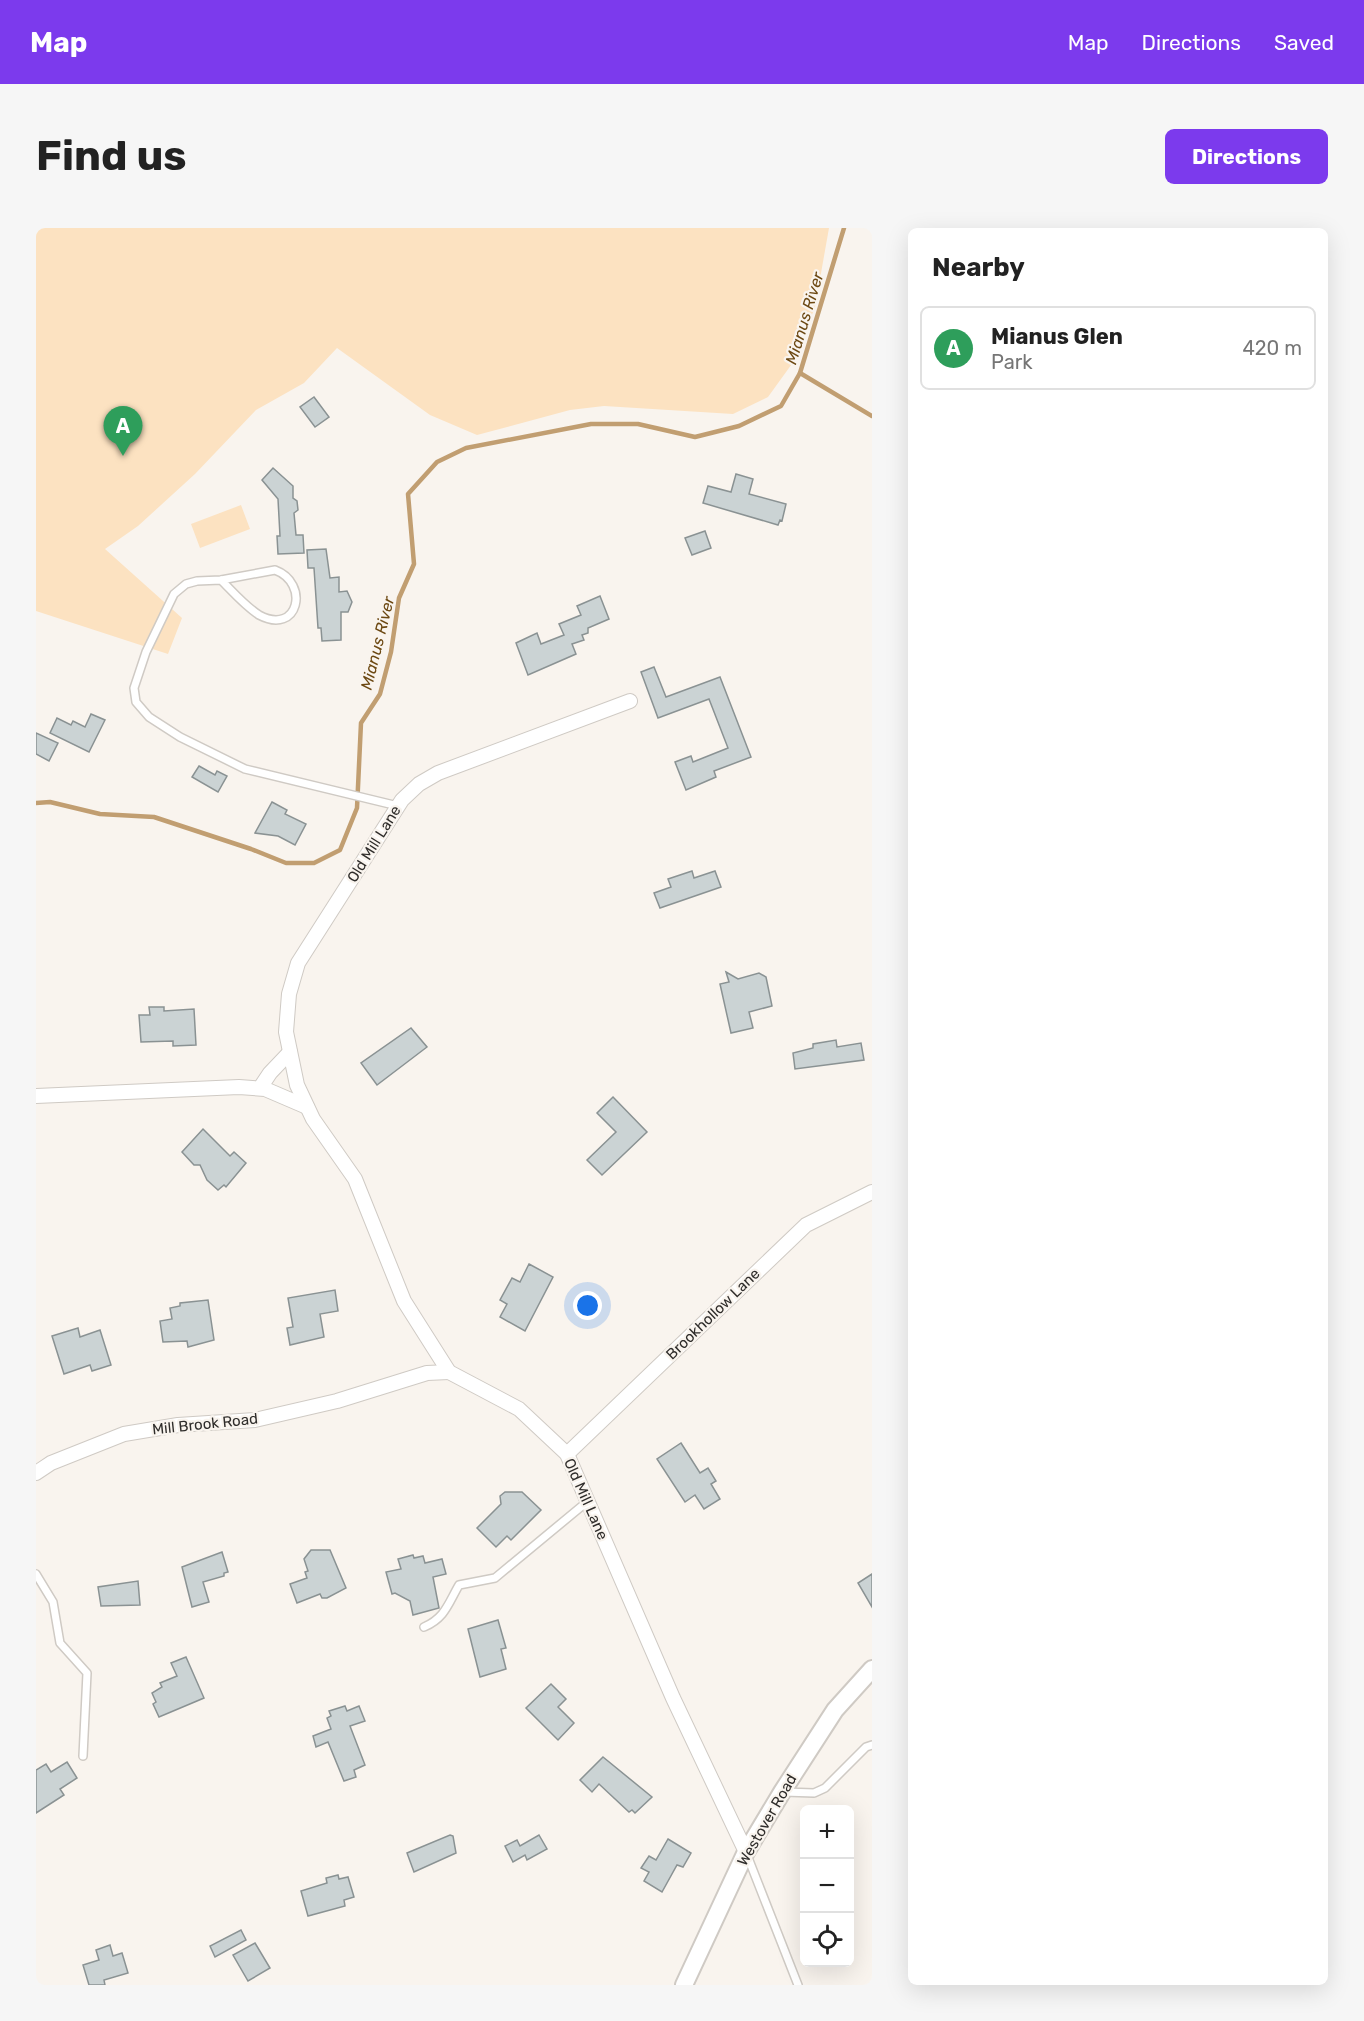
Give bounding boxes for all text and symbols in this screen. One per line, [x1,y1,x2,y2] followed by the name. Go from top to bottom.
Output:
[30,26,87,59] text: Map
[1068,30,1109,55] text: Map
[1142,30,1241,55] text: Directions
[1274,30,1334,55] text: Saved
[1165,129,1328,184] button: Directions
[36,131,187,181] text: Find us
[932,252,1025,283] text: Nearby
[781,269,828,367] water label: Mianus River
[991,323,1123,350] text: Mianus Glen
[946,336,961,360] text: A
[1242,336,1302,360] text: 420 m
[991,350,1033,374] text: Park
[104,406,142,456] pin: A
[357,594,398,692] water label: Mianus River
[343,802,405,886] street label: Old Mill Lane
[662,1265,764,1363] street label: Brookhollow Lane
[573,1291,602,1320] your location
[151,1410,259,1438] street label: Mill Brook Road
[560,1456,612,1542] street label: Old Mill Lane
[733,1771,801,1869] street label: Westover Road
[800,1805,854,1967] map controls
[800,1805,854,1859] button: +
[800,1859,854,1913] button: −
[800,1913,854,1967] button: locate

